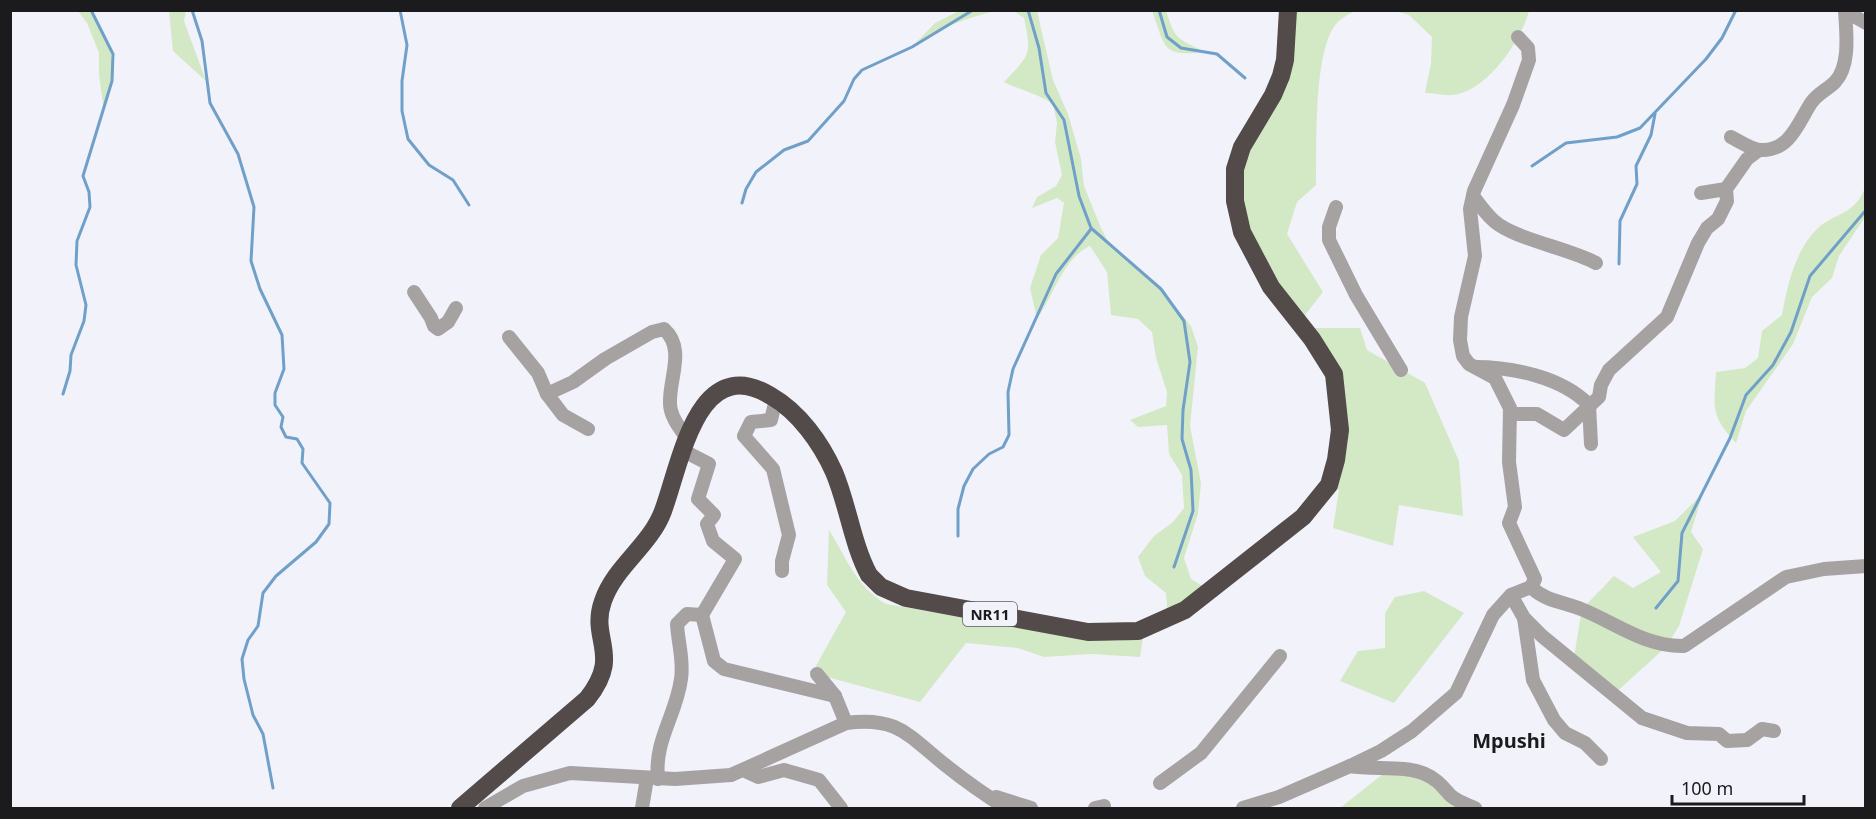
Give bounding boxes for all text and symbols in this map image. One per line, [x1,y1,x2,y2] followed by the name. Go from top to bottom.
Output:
[963,602,1017,626] road number: NR11
[1472,727,1546,754] district label: Mpushi
[1672,768,1804,806] scale bar
[1681,776,1733,800] text: 100 m

